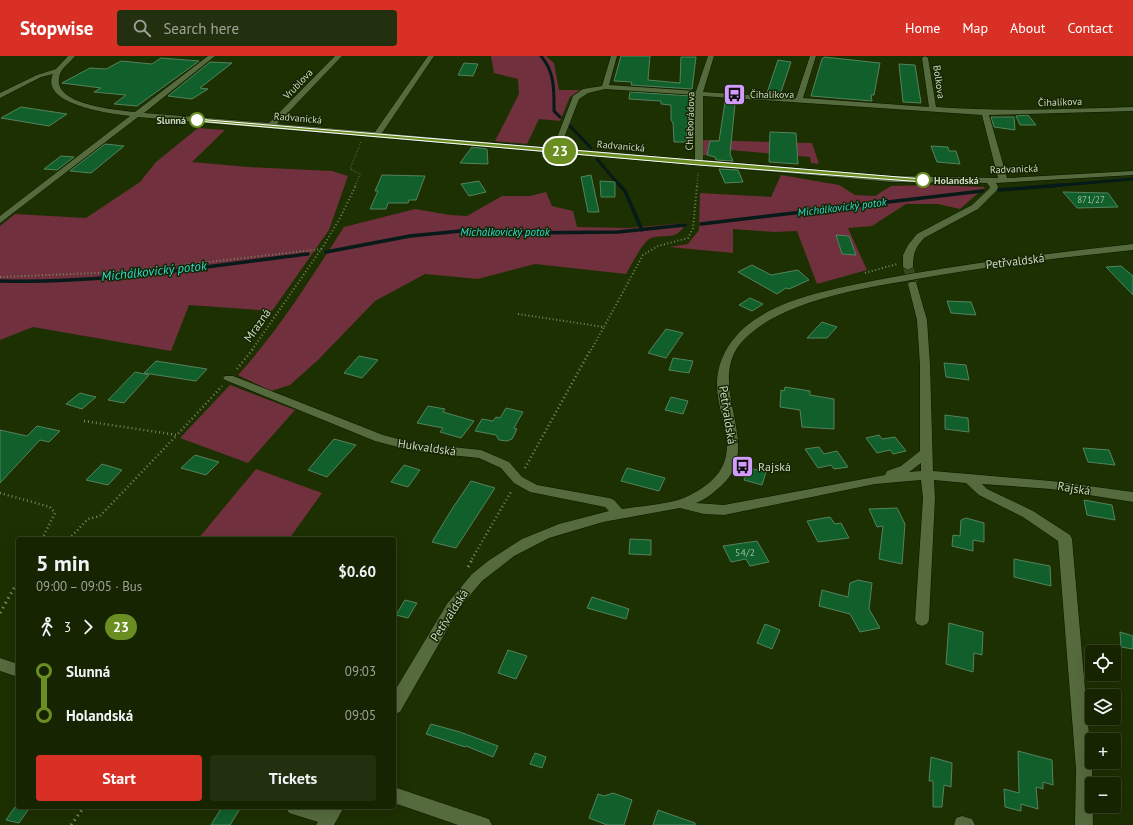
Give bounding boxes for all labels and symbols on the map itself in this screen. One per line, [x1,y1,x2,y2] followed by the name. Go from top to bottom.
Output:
[930,64,948,100] street label: Bolkova
[280,66,316,103] street label: Vrublova
[721,81,747,107] bus stop icon: Čihalíkova
[750,88,794,101] place label: Čihalíkova
[682,91,698,151] street label: Chleborádova
[1038,95,1082,109] street label: Čihalíkova
[273,109,323,127] street label: Radvanická
[189,112,205,128] marker: Slunná
[157,114,186,127] place label: Slunná
[596,137,646,155] street label: Radvanická
[542,138,578,164] line badge: 23
[990,162,1038,176] street label: Radvanická
[915,172,931,188] marker: Holandská
[934,174,979,187] place label: Holandská
[797,194,888,219] water label: Michálkovický potok
[1077,194,1105,205] house number: 871/27
[460,225,551,239] water label: Michálkovický potok
[985,250,1045,272] street label: Petřvaldská
[100,257,209,285] water label: Michálkovický potok
[240,305,274,345] street label: Mrazná
[716,385,740,445] street label: Petřvaldská
[397,435,457,459] street label: Hukvaldská
[730,453,756,479] bus stop icon: Rajská
[758,459,791,474] place label: Rajská
[1057,478,1091,498] street label: Rajská
[735,546,755,559] house number: 54/2
[427,586,471,644] street label: Petřvaldská

